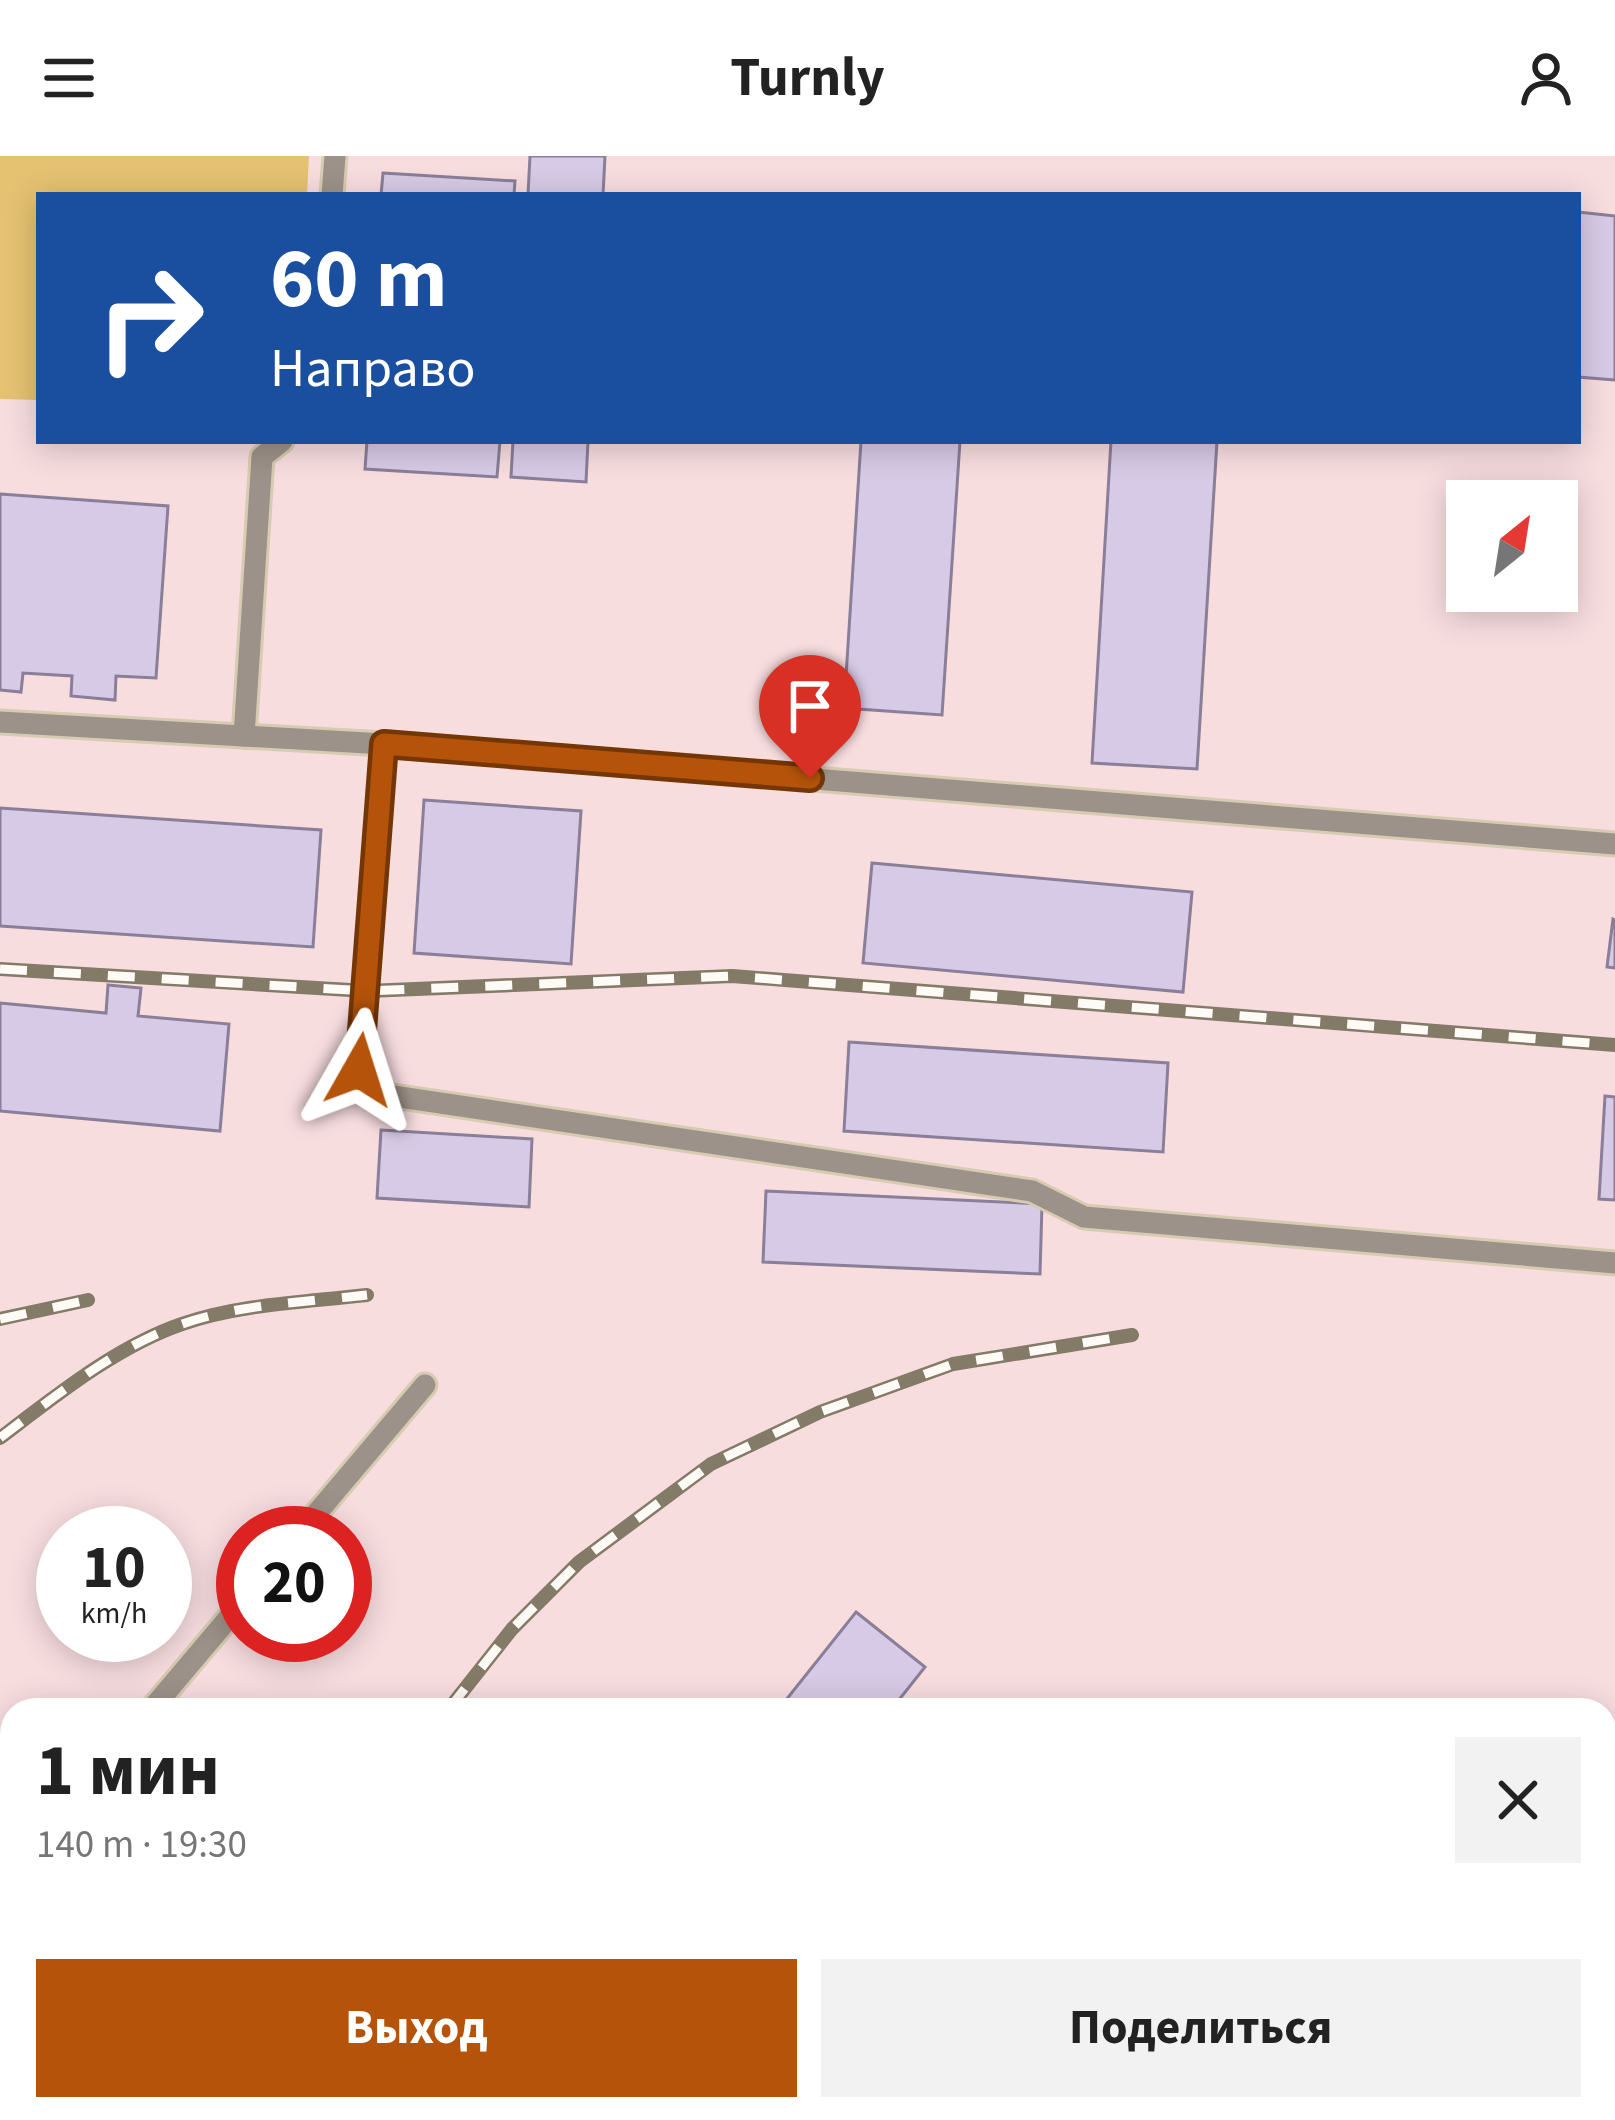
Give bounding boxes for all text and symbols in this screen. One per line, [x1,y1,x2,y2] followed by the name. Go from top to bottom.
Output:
[730,40,885,117] text: Turnly
[36,45,102,111] icon: menu
[1513,45,1579,111] icon: person
[270,220,448,340] text: 60 m
[72,240,228,396] icon: right
[270,331,475,408] text: Направо
[1446,480,1578,612] north arrow
[1446,480,1578,612] map controls
[759,655,861,778] pin
[777,673,843,739] icon: arrive
[296,1007,422,1133] position arrow
[216,1506,372,1662] speed limit sign: 20
[82,1526,146,1611] text: 10
[81,1592,147,1635] text: km/h
[36,1720,220,1823] text: 1 мин
[1455,1737,1581,1863] button: close
[36,1817,247,1873] text: 140 m · 19:30
[36,1959,797,2097] button: Выход
[821,1959,1581,2097] button: Поделиться

